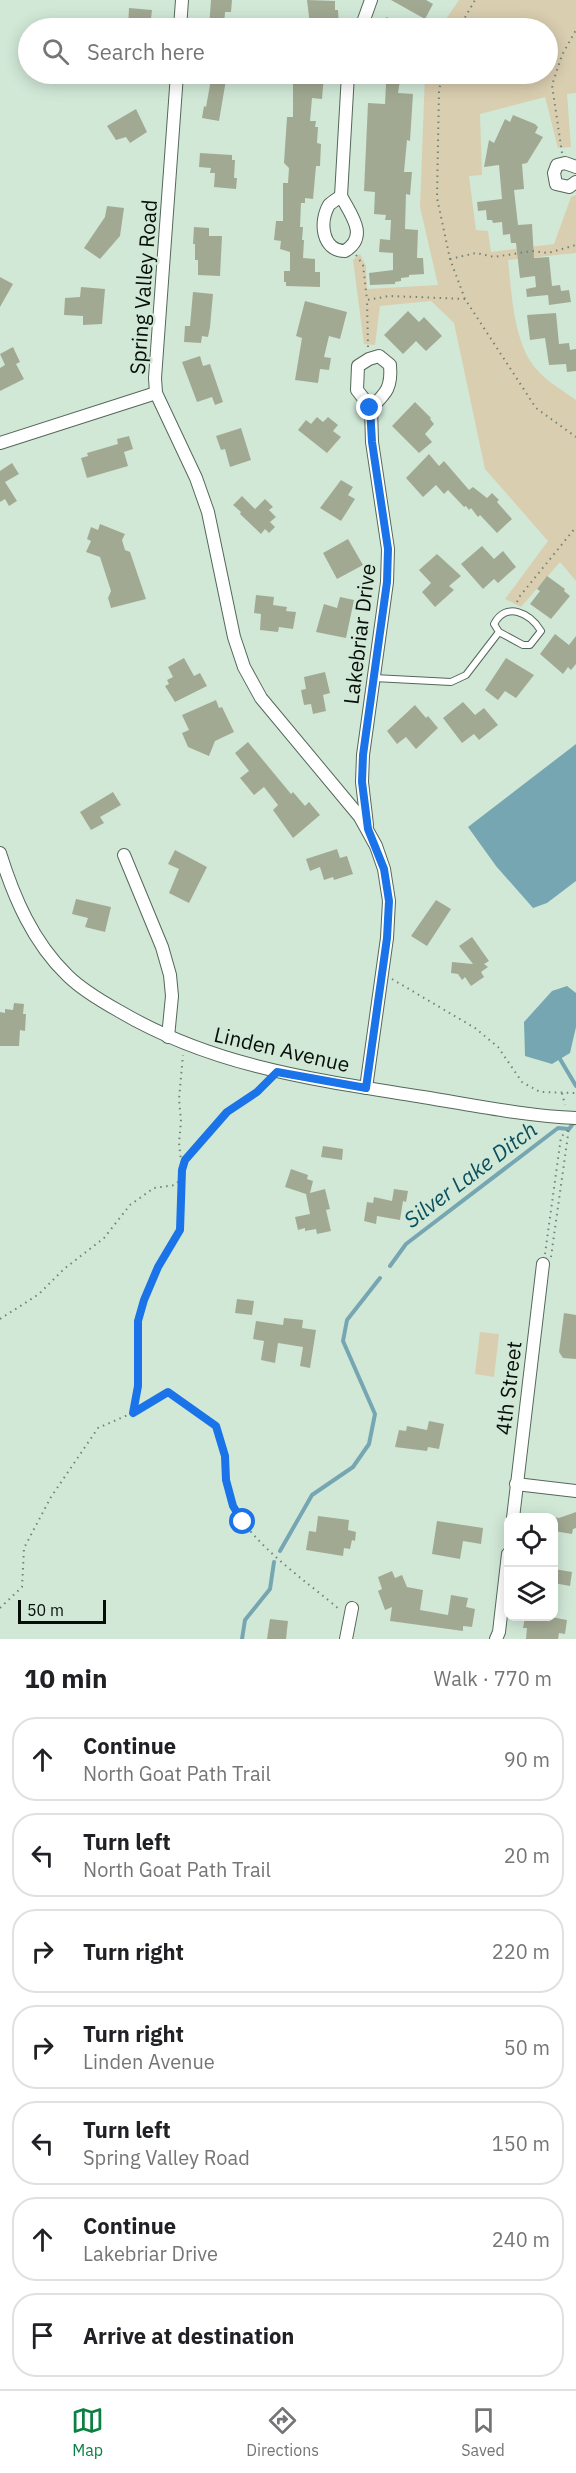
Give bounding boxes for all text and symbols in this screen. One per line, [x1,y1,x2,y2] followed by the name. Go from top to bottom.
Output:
[18,18,558,84] search box
[39,35,72,68] icon: search
[87,37,205,66] text: Search here
[123,199,163,375] street label: Spring Valley Road
[356,394,382,420] route end
[336,562,382,706] street label: Lakebriar Drive
[211,1020,353,1078] street label: Linden Avenue
[397,1114,543,1234] water label: Silver Lake Ditch
[488,1339,528,1437] street label: 4th Street
[229,1508,255,1534] route start
[504,1513,558,1621] map controls
[504,1513,558,1567] button: locate
[504,1567,558,1621] button: layers
[18,1597,106,1624] scale bar
[27,1600,64,1620] text: 50 m
[24,1661,108,1695] text: 10 min
[434,1665,552,1692] text: Walk · 770 m
[83,1731,176,1760] text: Continue
[26,1743,59,1776] icon: ahead
[504,1746,550,1773] text: 90 m
[83,1760,271,1787] text: North Goat Path Trail
[83,1827,171,1856] text: Turn left
[26,1839,59,1872] icon: left
[504,1842,550,1869] text: 20 m
[83,1856,271,1883] text: North Goat Path Trail
[26,1935,59,1968] icon: right
[83,1937,184,1966] text: Turn right
[492,1938,550,1965] text: 220 m
[83,2019,184,2048] text: Turn right
[26,2031,59,2064] icon: right
[504,2034,550,2061] text: 50 m
[83,2048,215,2075] text: Linden Avenue
[83,2115,171,2144] text: Turn left
[26,2127,59,2160] icon: left
[492,2130,550,2157] text: 150 m
[83,2144,250,2171] text: Spring Valley Road
[83,2211,176,2240] text: Continue
[26,2223,59,2256] icon: ahead
[492,2226,550,2253] text: 240 m
[83,2240,218,2267] text: Lakebriar Drive
[26,2319,59,2352] icon: arrive
[83,2321,294,2350] text: Arrive at destination
[71,2404,104,2460] tab: Map
[246,2404,319,2460] tab: Directions
[461,2404,505,2460] tab: Saved

